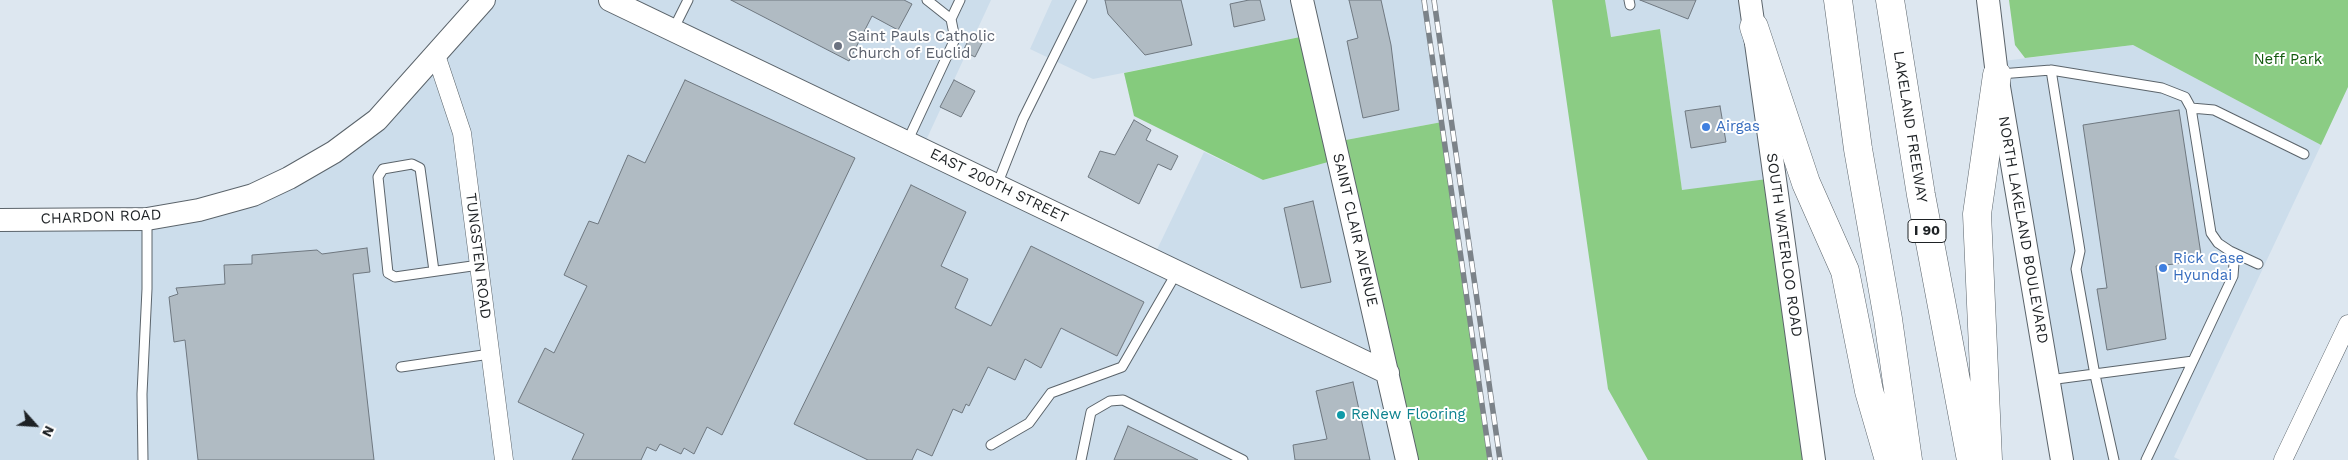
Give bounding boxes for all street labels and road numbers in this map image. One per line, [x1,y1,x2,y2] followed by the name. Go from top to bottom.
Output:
[1889,50,1931,204] street label: LAKELAND FREEWAY
[1994,115,2052,345] street label: NORTH LAKELAND BOULEVARD
[927,145,1071,227] street label: EAST 200TH STREET
[1329,151,1381,309] street label: SAINT CLAIR AVENUE
[1762,152,1806,338] street label: SOUTH WATERLOO ROAD
[461,192,495,320] street label: TUNGSTEN ROAD
[40,206,162,228] street label: CHARDON ROAD
[1908,220,1946,242] road number: I 90

